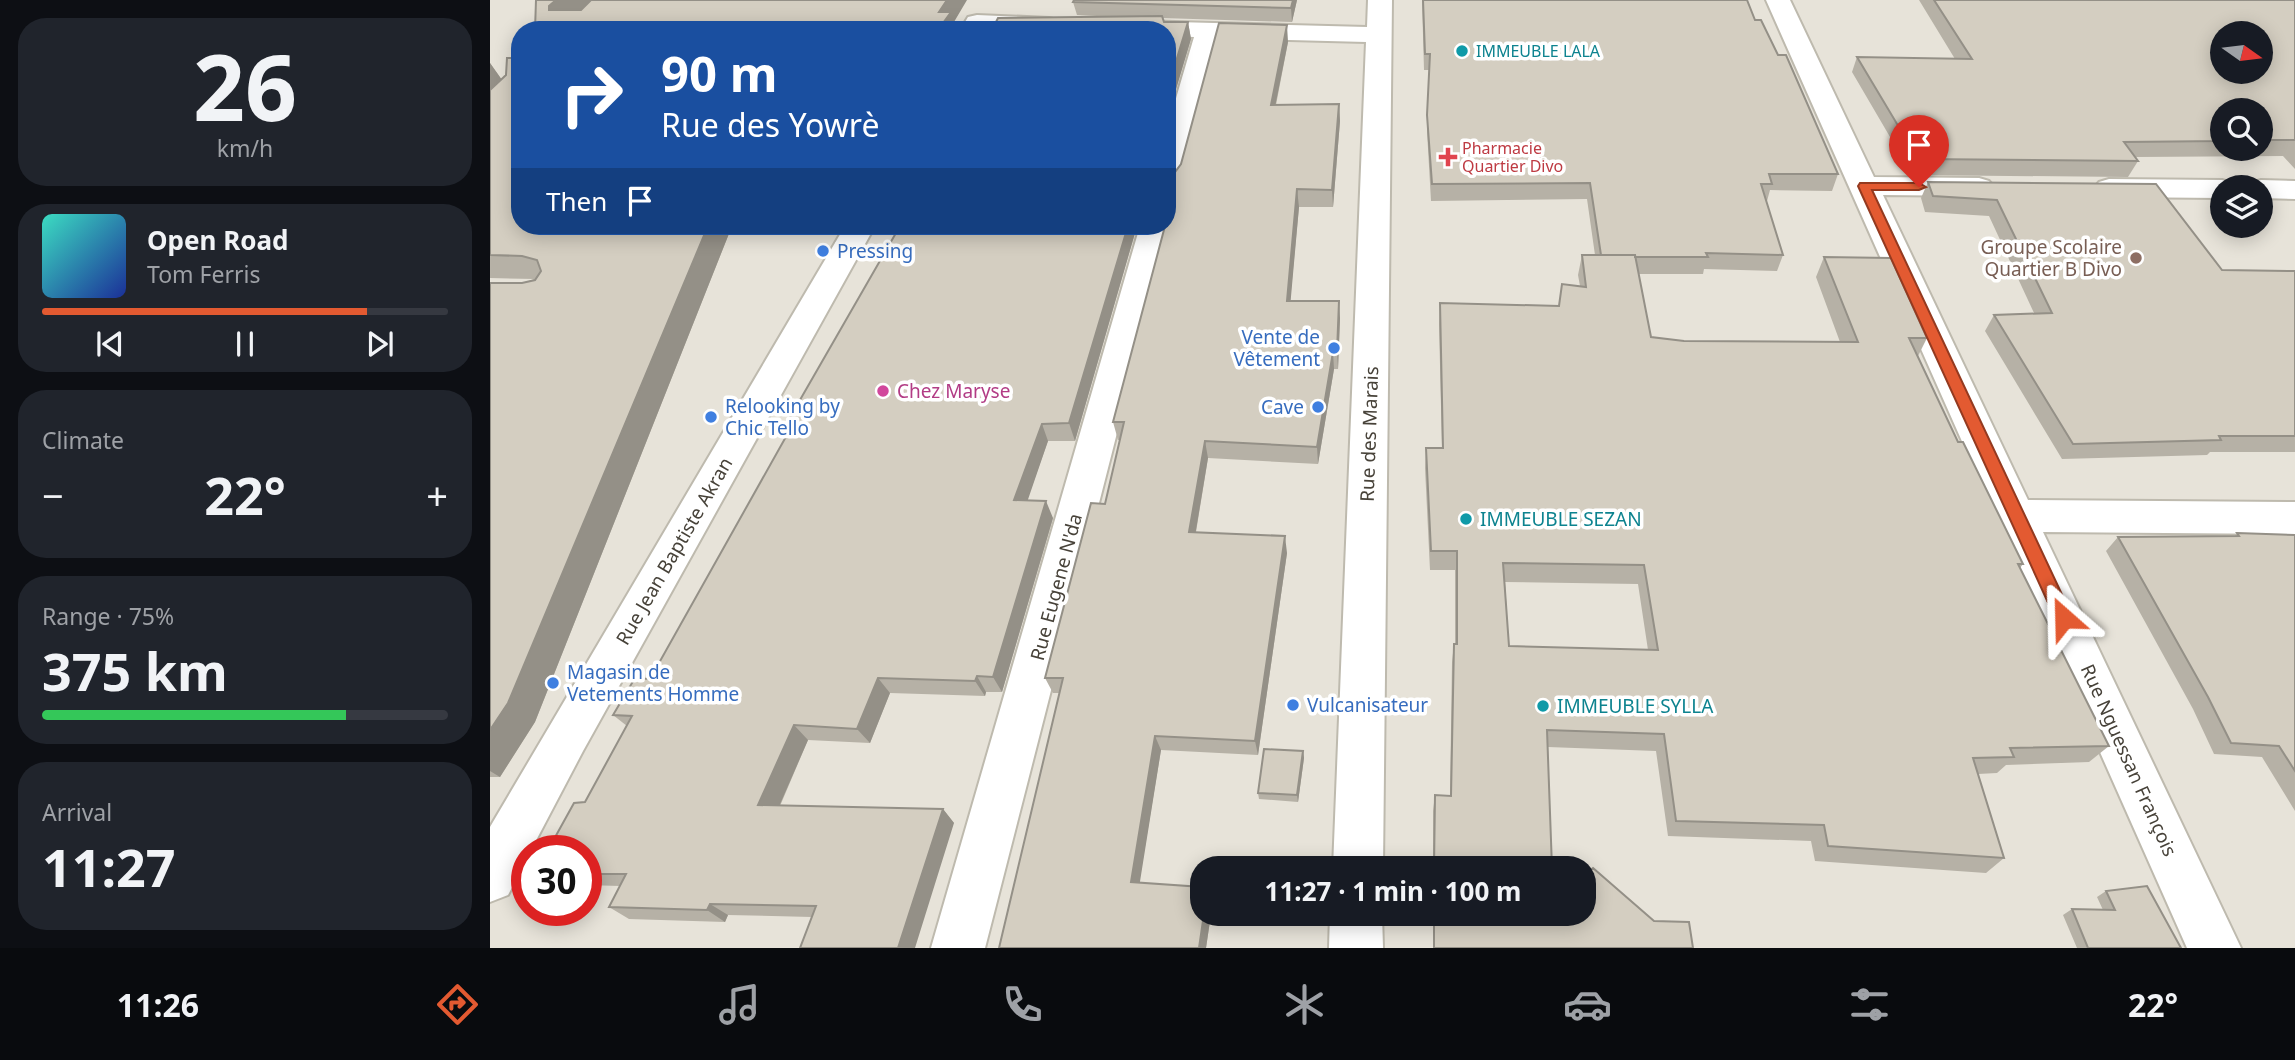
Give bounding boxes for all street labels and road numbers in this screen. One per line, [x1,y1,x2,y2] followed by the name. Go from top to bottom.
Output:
[1354,366,1384,502] street label: Rue des Marais
[610,452,738,650] street label: Rue Jean Baptiste Akran
[1024,511,1088,663] street label: Rue Eugene N'da
[2075,660,2183,860] street label: Rue Nguessan François

